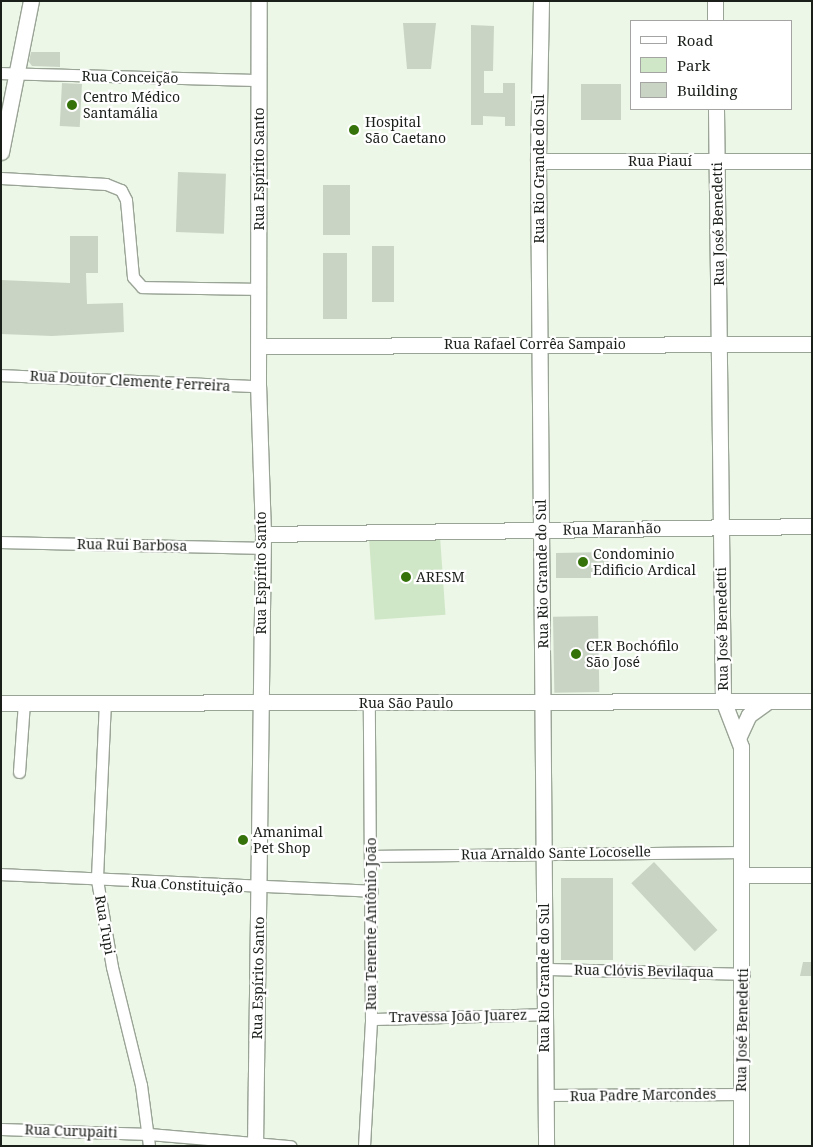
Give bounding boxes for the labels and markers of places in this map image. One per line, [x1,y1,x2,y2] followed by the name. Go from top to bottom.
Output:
[83,89,180,121] place label: Centro Médico Santamália
[65,98,79,112] marker: Centro Médico Santamália
[365,114,446,146] place label: Hospital São Caetano
[347,123,361,137] marker: Hospital São Caetano
[593,546,696,578] place label: Condominio Edificio Ardical
[577,556,589,568] marker: Condominio Edificio Ardical
[416,569,465,585] place label: ARESM
[400,571,412,583] marker: ARESM
[586,638,679,670] place label: CER Bochófilo São José
[570,648,582,660] marker: CER Bochófilo São José
[253,824,323,856] place label: Amanimal Pet Shop
[237,834,249,846] marker: Amanimal Pet Shop

